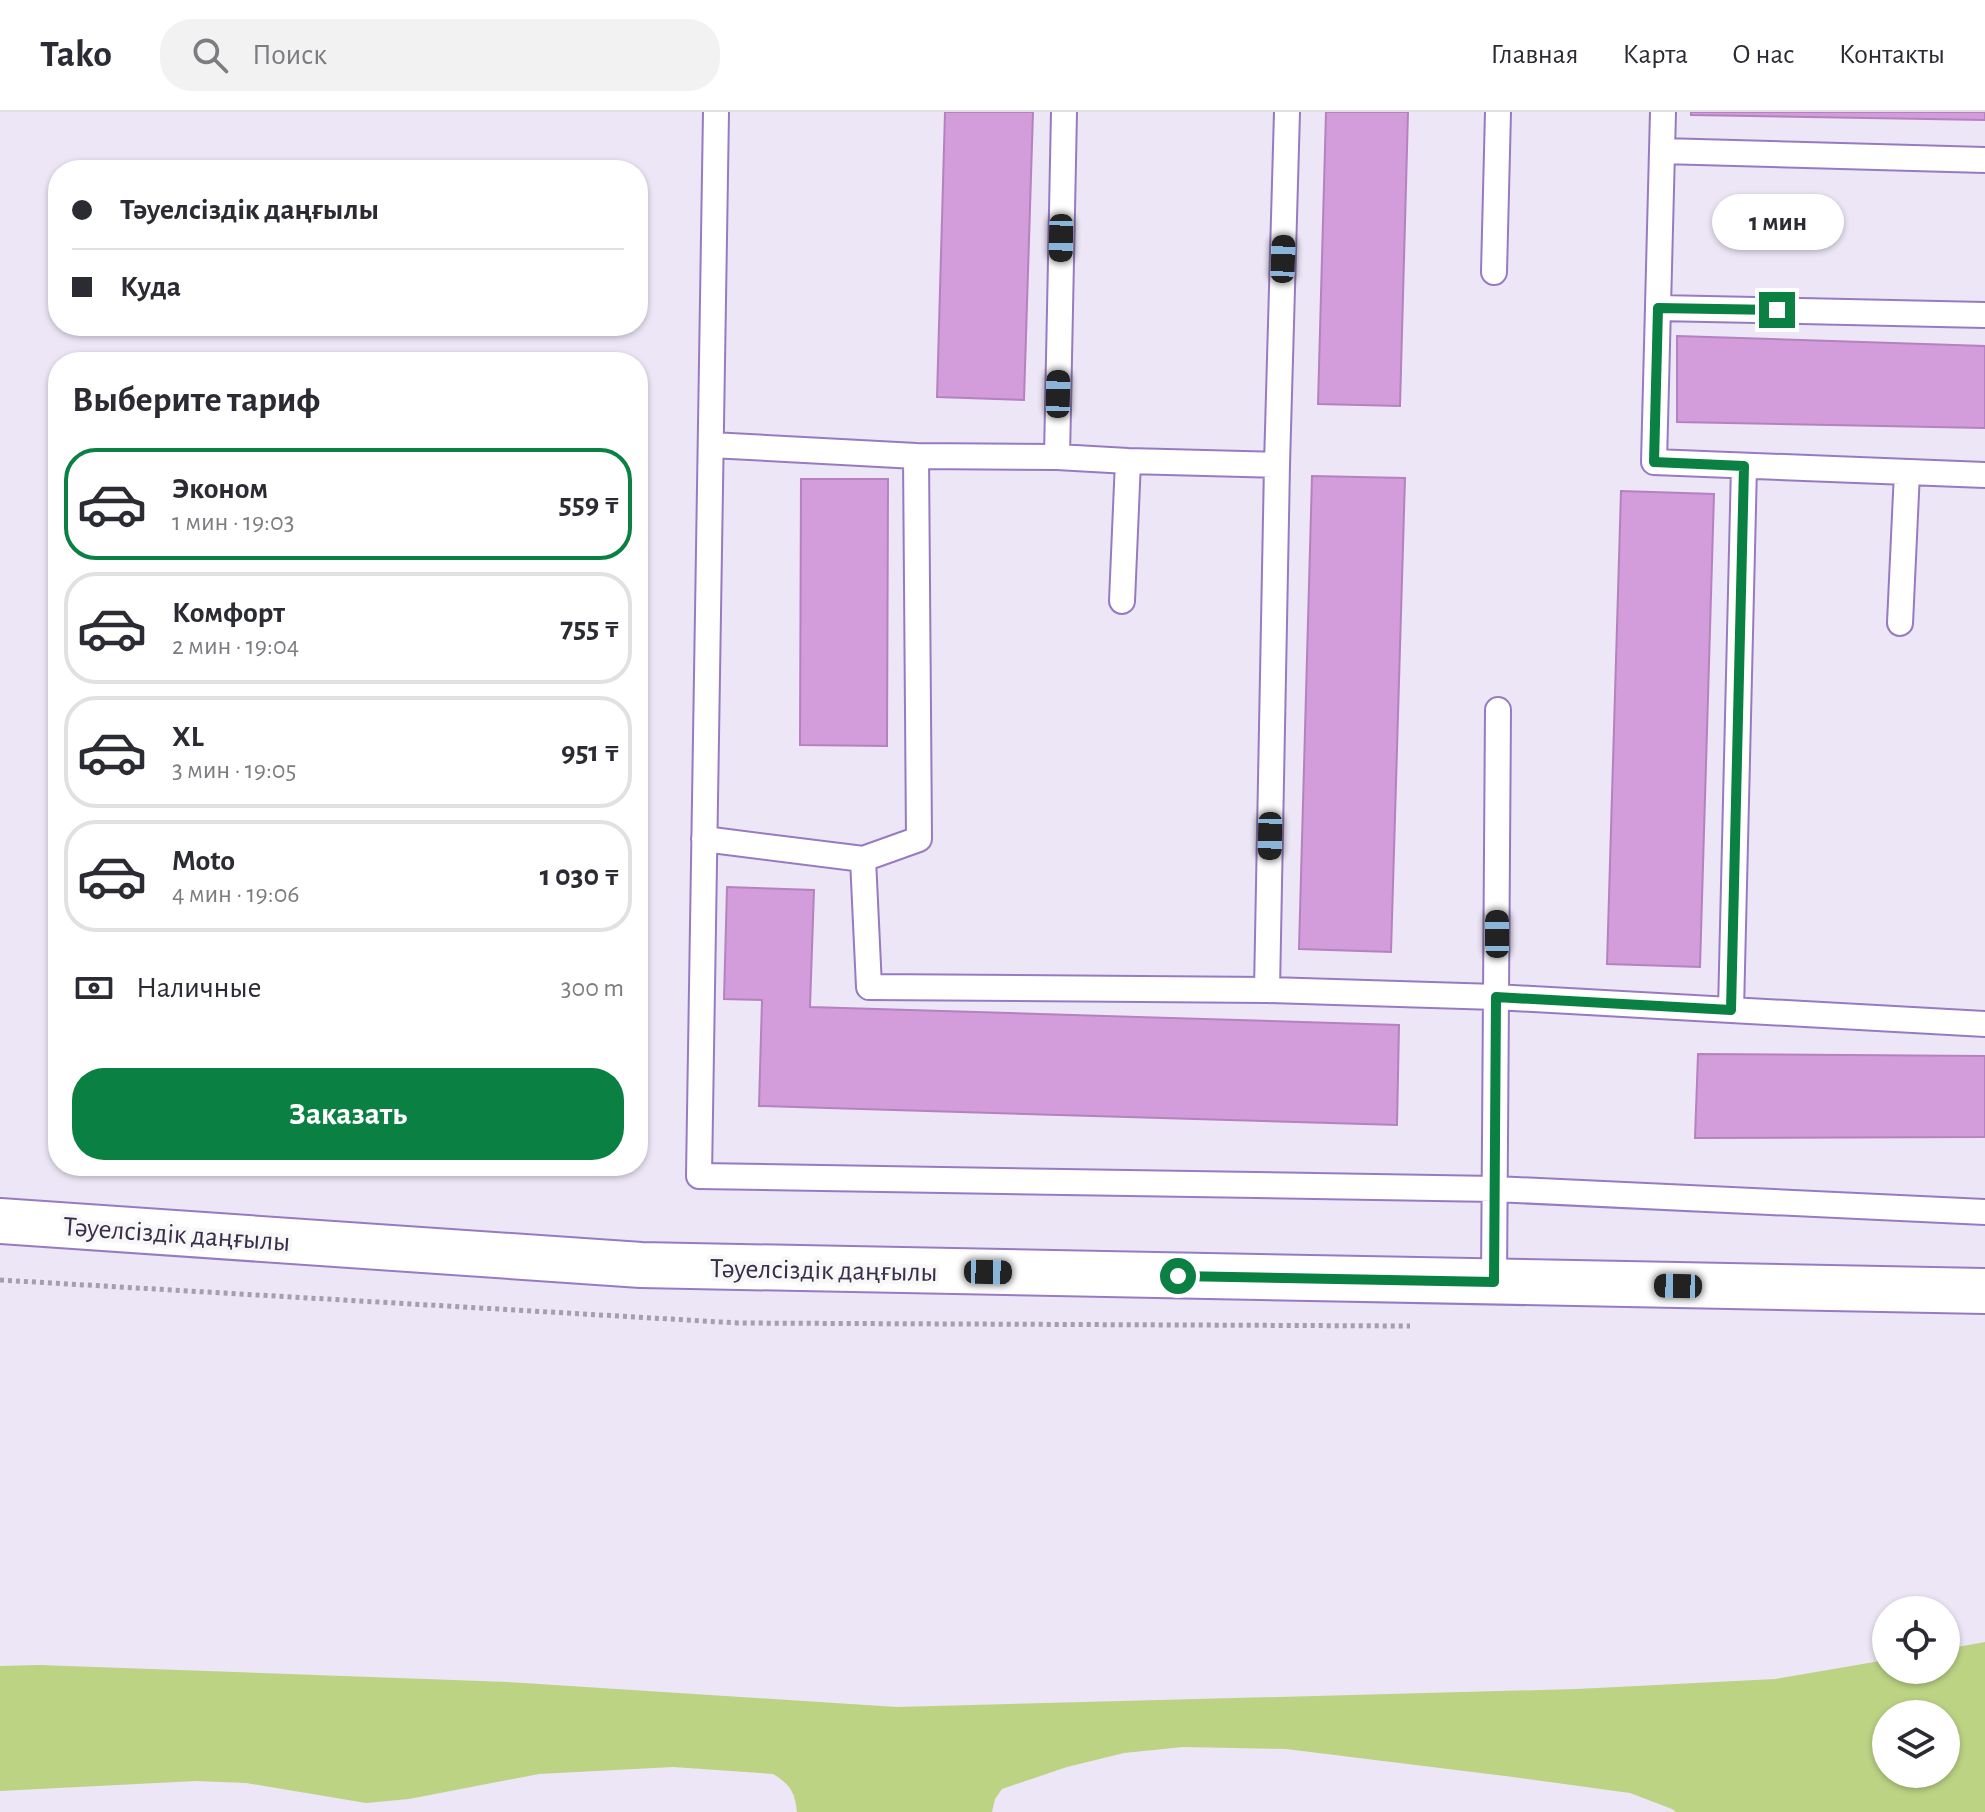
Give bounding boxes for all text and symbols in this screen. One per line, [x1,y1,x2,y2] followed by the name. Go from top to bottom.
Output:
[160,19,720,91] search box
[188,33,232,77] icon: search
[40,36,112,74] text: Tako
[252,40,327,70] text: Поиск
[1490,41,1578,69] text: Главная
[1622,41,1688,69] text: Карта
[1732,41,1795,69] text: О нас
[1839,41,1945,69] text: Контакты
[1711,194,1843,250] callout: 1 мин
[120,195,379,225] text: Тәуелсіздік даңғылы
[1749,209,1807,235] text: 1 мин
[1049,214,1073,262] car
[1270,235,1296,283] car
[120,272,181,302] text: Куда
[1759,292,1795,328] route end
[1046,370,1070,418] car
[72,382,320,418] text: Выберите тариф
[76,468,148,540] icon: car
[172,474,268,504] text: Эконом
[559,489,620,519] text: 559 ₸
[172,509,295,535] text: 1 мин · 19:03
[76,592,148,664] icon: car
[172,598,285,628] text: Комфорт
[560,613,620,643] text: 755 ₸
[172,633,299,659] text: 2 мин · 19:04
[76,716,148,788] icon: car
[172,722,204,752] text: XL
[561,737,620,767] text: 951 ₸
[172,757,296,783] text: 3 мин · 19:05
[1258,812,1282,860] car
[76,840,148,912] icon: car
[172,846,235,876] text: Moto
[540,861,620,891] text: 1 030 ₸
[172,881,300,907] text: 4 мин · 19:06
[1485,910,1509,958] car
[72,966,116,1010] icon: cash
[136,973,262,1003] text: Наличные
[561,975,624,1001] text: 300 m
[72,1068,624,1160] button: Заказать
[62,1213,291,1257] street label: Тәуелсіздік даңғылы
[710,1255,938,1287] street label: Тәуелсіздік даңғылы
[1160,1258,1196,1294] route start
[964,1260,1012,1284] car
[1654,1274,1702,1298] car
[1872,1596,1960,1788] map controls
[1872,1596,1960,1684] button: locate
[1872,1700,1960,1788] button: layers

